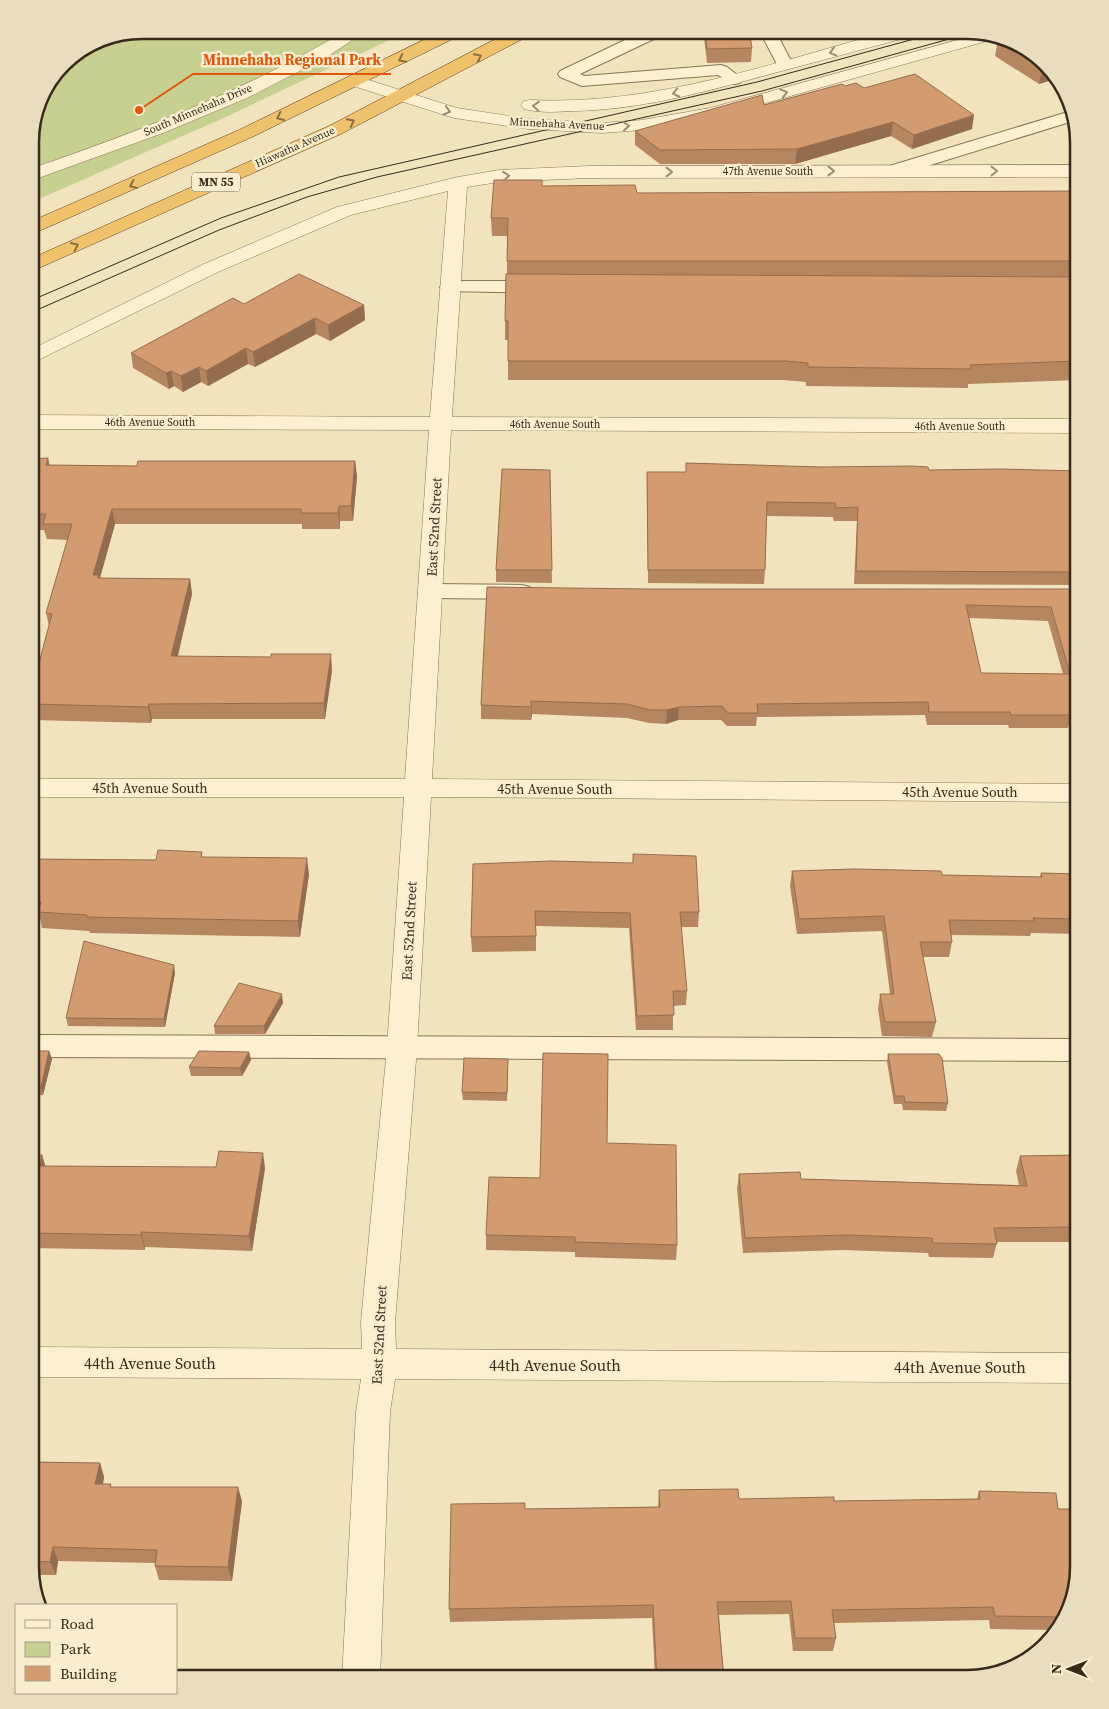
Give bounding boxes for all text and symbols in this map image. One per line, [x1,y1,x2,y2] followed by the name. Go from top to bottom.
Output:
[193,44,391,74] callout: Minnehaha Regional Park
[829,46,837,57] one-way arrow
[203,49,381,70] text: Minnehaha Regional Park
[398,53,407,63] one-way arrow
[472,53,481,63] one-way arrow
[142,80,255,140] street label: South Minnehaha Drive
[672,88,680,98] one-way arrow
[780,88,789,99] one-way arrow
[532,100,540,111] one-way arrow
[443,105,451,116] one-way arrow
[276,110,285,121] one-way arrow
[509,114,605,134] street label: Minnehaha Avenue
[345,118,354,128] one-way arrow
[622,121,630,132] one-way arrow
[253,123,338,171] street label: Hiawatha Avenue
[723,164,814,179] street label: 47th Avenue South
[665,166,673,177] one-way arrow
[828,166,835,176] one-way arrow
[990,166,998,176] one-way arrow
[502,170,510,181] one-way arrow
[192,172,240,192] road number: MN 55
[129,179,138,189] one-way arrow
[70,242,79,253] one-way arrow
[105,415,196,430] street label: 46th Avenue South
[510,417,601,432] street label: 46th Avenue South
[915,419,1006,434] street label: 46th Avenue South
[421,476,447,577] street label: East 52nd Street
[92,778,208,798] street label: 45th Avenue South
[497,779,613,799] street label: 45th Avenue South
[902,782,1018,802] street label: 45th Avenue South
[396,880,422,981] street label: East 52nd Street
[366,1284,392,1385] street label: East 52nd Street
[84,1352,216,1374] street label: 44th Avenue South
[489,1354,621,1376] street label: 44th Avenue South
[894,1356,1026,1378] street label: 44th Avenue South
[15,1604,178,1694] legend
[60,1613,94,1634] text: Road
[60,1638,92,1659] text: Park
[1044,1644,1094,1694] north arrow
[60,1663,117,1684] text: Building
[1046,1664,1066,1674] text: N

